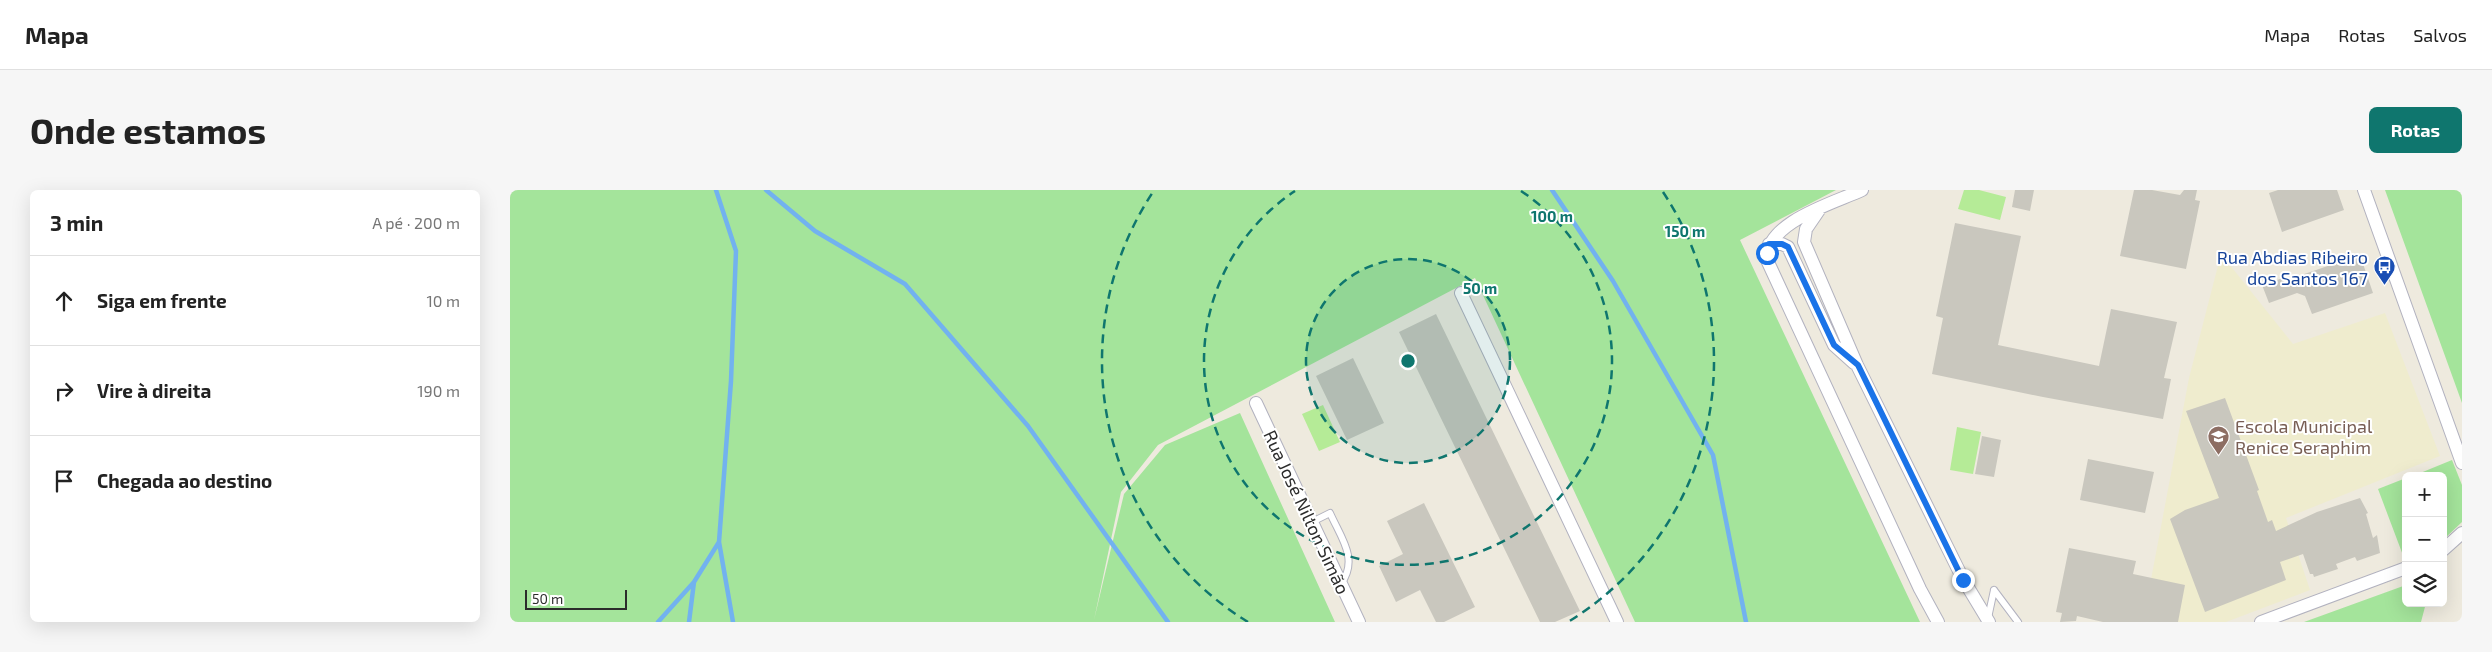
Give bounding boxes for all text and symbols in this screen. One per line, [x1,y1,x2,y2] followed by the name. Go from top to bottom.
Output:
[25,20,89,49] text: Mapa
[2264,24,2310,46] text: Mapa
[2338,24,2385,46] text: Rotas
[2413,24,2467,46] text: Salvos
[2369,107,2462,153] button: Rotas
[30,109,266,151] text: Onde estamos
[1531,207,1573,225] text: 100 m
[50,210,103,235] text: 3 min
[372,213,460,232] text: A pé · 200 m
[1665,222,1705,240] text: 150 m
[1756,242,1779,265] route start
[2217,246,2368,289] place label: Rua Abdias Ribeiro dos Santos 167
[2372,255,2396,286] bus stop icon: Rua Abdias Ribeiro dos Santos 167
[1463,279,1497,297] text: 50 m
[50,287,78,315] icon: ahead
[97,289,227,312] text: Siga em frente
[426,291,460,310] text: 10 m
[1399,352,1417,370] centre of rings
[50,377,78,405] icon: right
[97,379,211,402] text: Vire à direita
[417,381,460,400] text: 190 m
[2235,415,2373,458] place label: Escola Municipal Renice Seraphim
[2207,424,2231,455] school or university icon: Escola Municipal Renice Seraphim
[1259,426,1355,598] street label: Rua José Nilton Simão
[50,467,78,495] icon: arrive
[97,469,272,492] text: Chegada ao destino
[2402,472,2447,607] map controls
[2402,472,2447,517] button: +
[2402,517,2447,562] button: −
[2402,562,2447,607] button: layers
[1952,569,1975,592] route end
[525,587,628,610] scale bar
[532,590,563,607] text: 50 m

